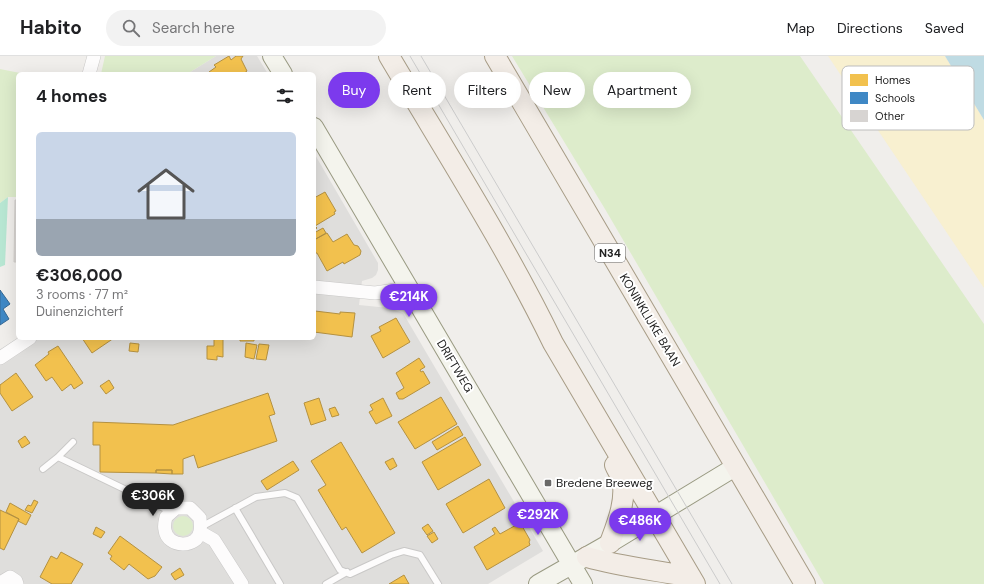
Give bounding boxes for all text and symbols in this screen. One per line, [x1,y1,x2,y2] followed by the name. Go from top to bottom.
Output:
[106,10,386,46] search box
[20,15,82,40] text: Habito
[120,17,142,39] icon: search
[152,18,235,38] text: Search here
[787,19,815,37] text: Map
[837,19,903,37] text: Directions
[925,19,964,37] text: Saved
[842,66,974,130] legend
[328,72,380,108] chip: Buy
[388,72,446,108] chip: Rent
[454,72,521,108] chip: Filters
[529,72,585,108] chip: New
[593,72,691,108] chip: Apartment
[875,73,911,87] text: Homes
[36,85,107,107] text: 4 homes
[274,85,296,107] icon: filters
[875,91,915,105] text: Schools
[875,109,904,123] text: Other
[130,158,202,230] icon: home
[595,244,625,262] road number: N34
[36,264,123,286] text: €306,000
[616,271,684,369] street label: KONINKLIJKE BAAN
[381,284,437,318] pin: €214K
[36,286,128,303] text: 3 rooms · 77 m²
[389,288,429,305] text: €214K
[36,303,123,320] text: Duinenzichterf
[433,337,477,395] street label: DRIFTWEG
[556,475,653,491] place label: Bredene Breeweg
[543,478,553,488] marker: Bredene Breeweg
[125,483,181,517] pin: €306K
[131,487,175,504] text: €306K
[510,502,566,536] pin: €292K
[517,506,559,523] text: €292K
[612,508,668,542] pin: €486K
[618,512,662,529] text: €486K

